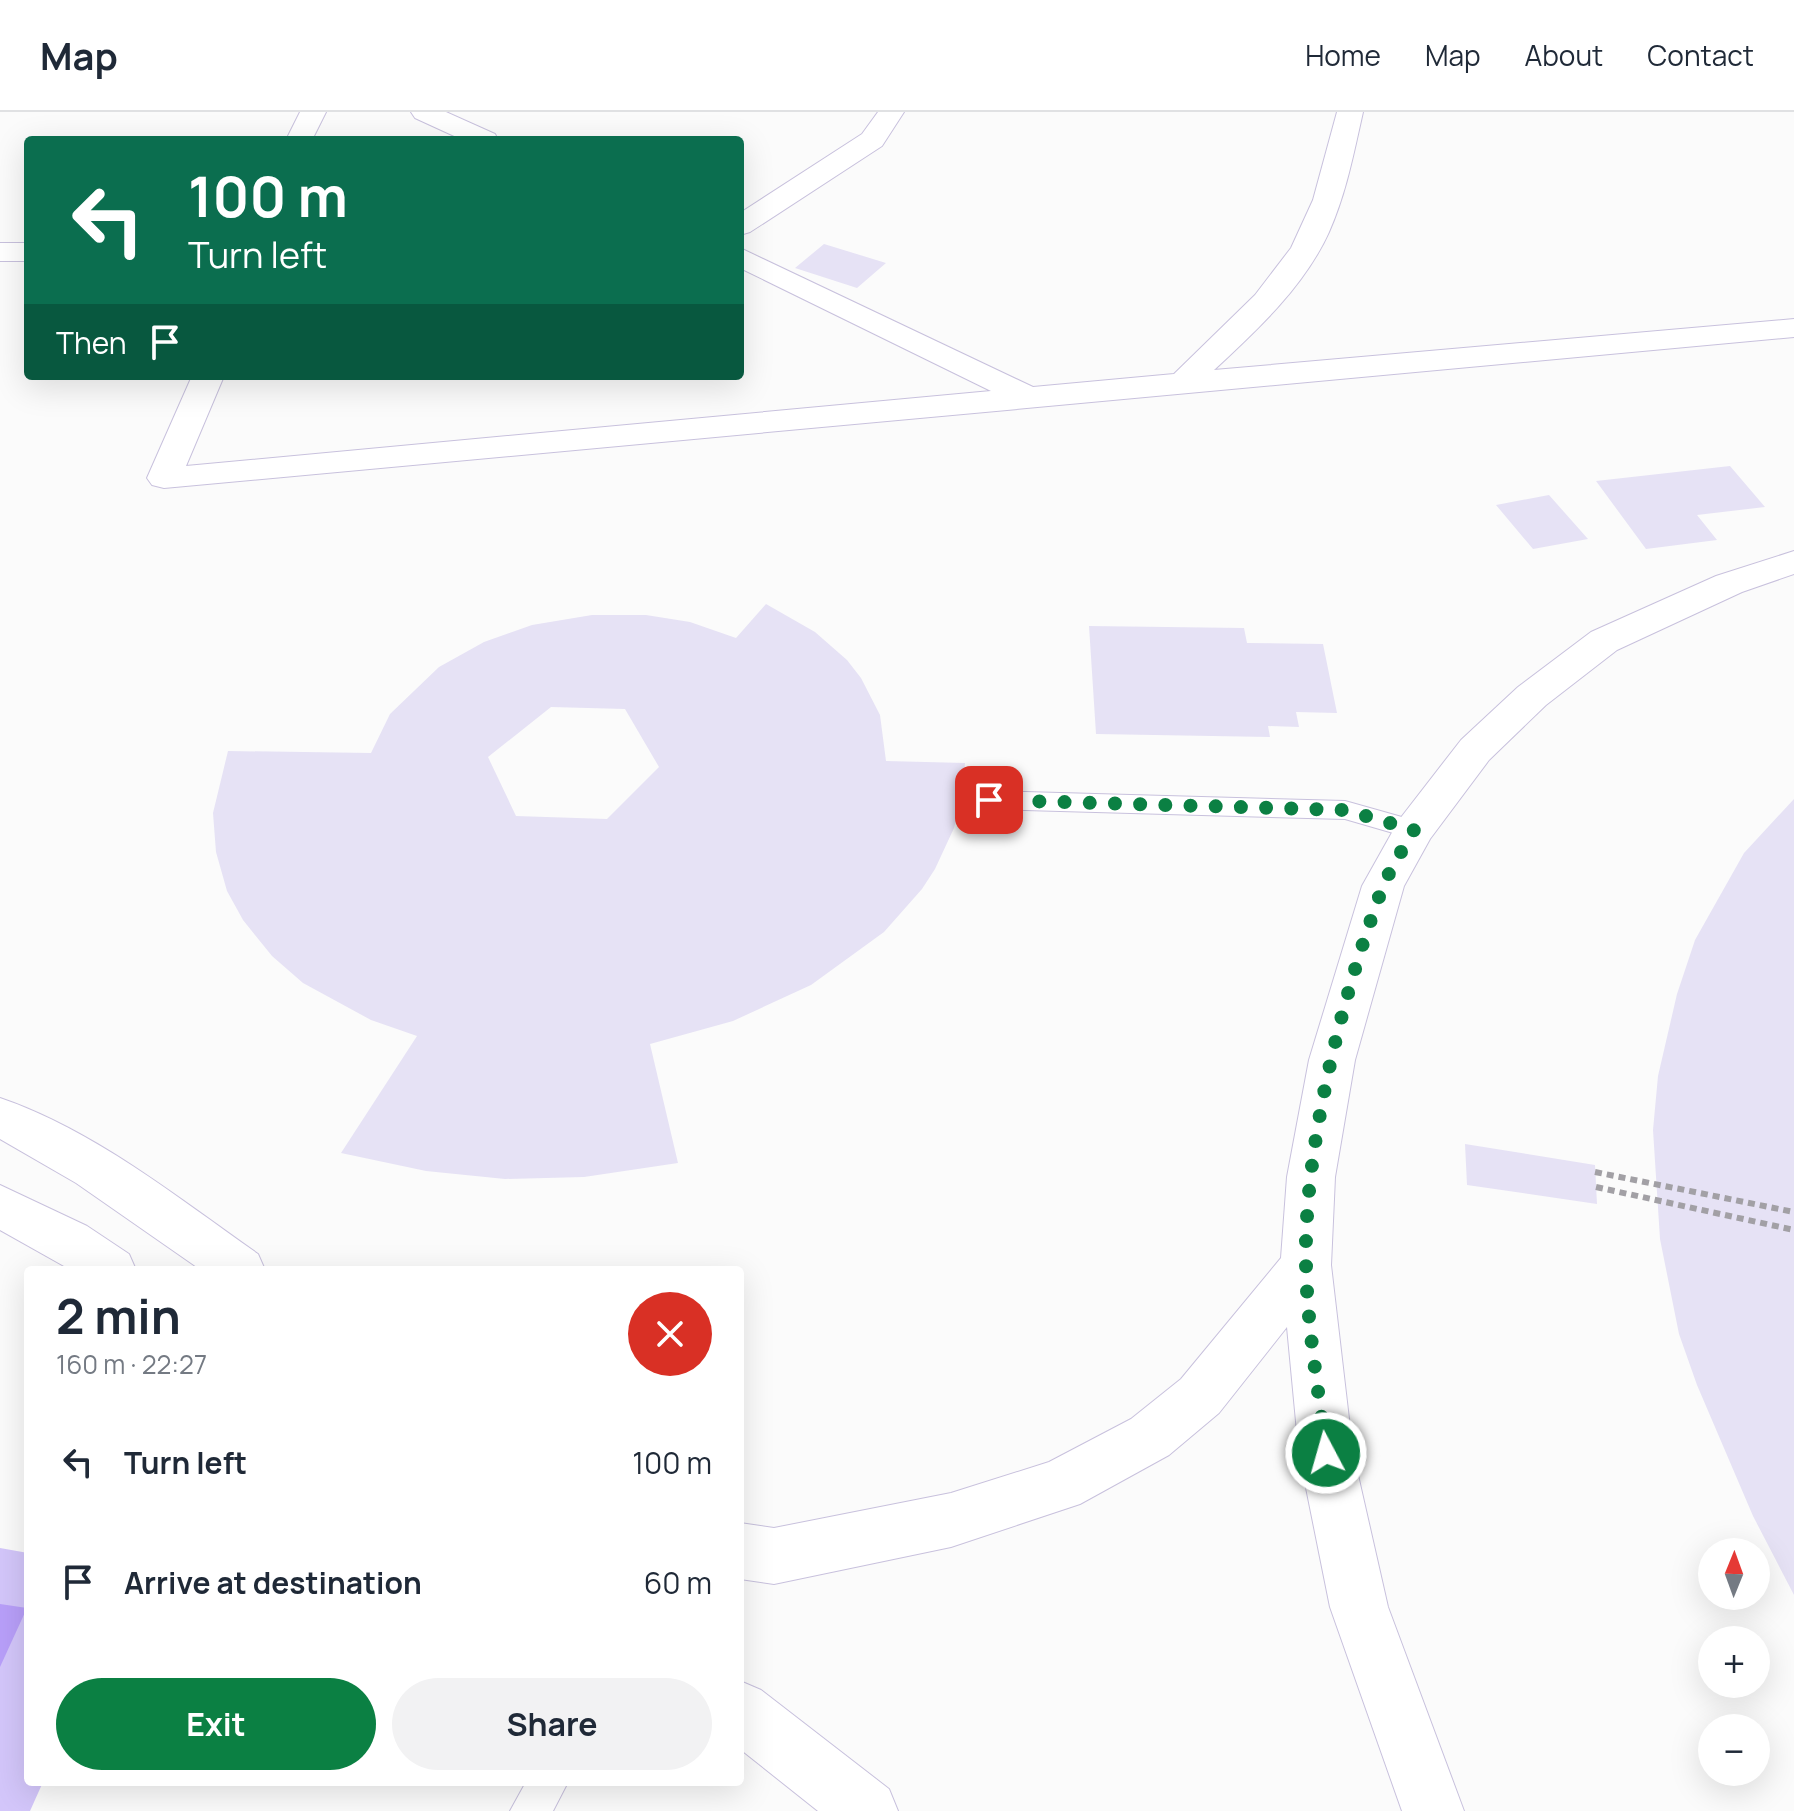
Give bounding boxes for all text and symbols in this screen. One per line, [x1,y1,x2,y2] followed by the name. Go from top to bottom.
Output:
[40,29,118,81] text: Map
[1305,36,1381,74] text: Home
[1425,36,1481,74] text: Map
[1525,36,1603,74] text: About
[1647,36,1754,74] text: Contact
[188,157,348,234] text: 100 m
[56,168,160,272] icon: left
[188,230,327,279] text: Turn left
[143,320,187,364] icon: arrive
[56,322,127,363] text: Then
[955,766,1023,834] pin
[967,778,1011,822] icon: arrive
[56,1283,181,1348] text: 2 min
[628,1292,712,1376] button: close
[56,1346,207,1382] text: 160 m · 22:27
[1284,1411,1368,1495] position arrow
[56,1440,100,1484] icon: left
[124,1442,247,1483] text: Turn left
[632,1442,712,1483] text: 100 m
[1698,1538,1770,1610] north arrow
[1698,1538,1770,1786] map controls
[56,1560,100,1604] icon: arrive
[124,1562,422,1603] text: Arrive at destination
[644,1562,712,1603] text: 60 m
[1698,1626,1770,1698] button: +
[56,1678,376,1770] button: Exit
[392,1678,712,1770] button: Share
[1698,1714,1770,1786] button: −

